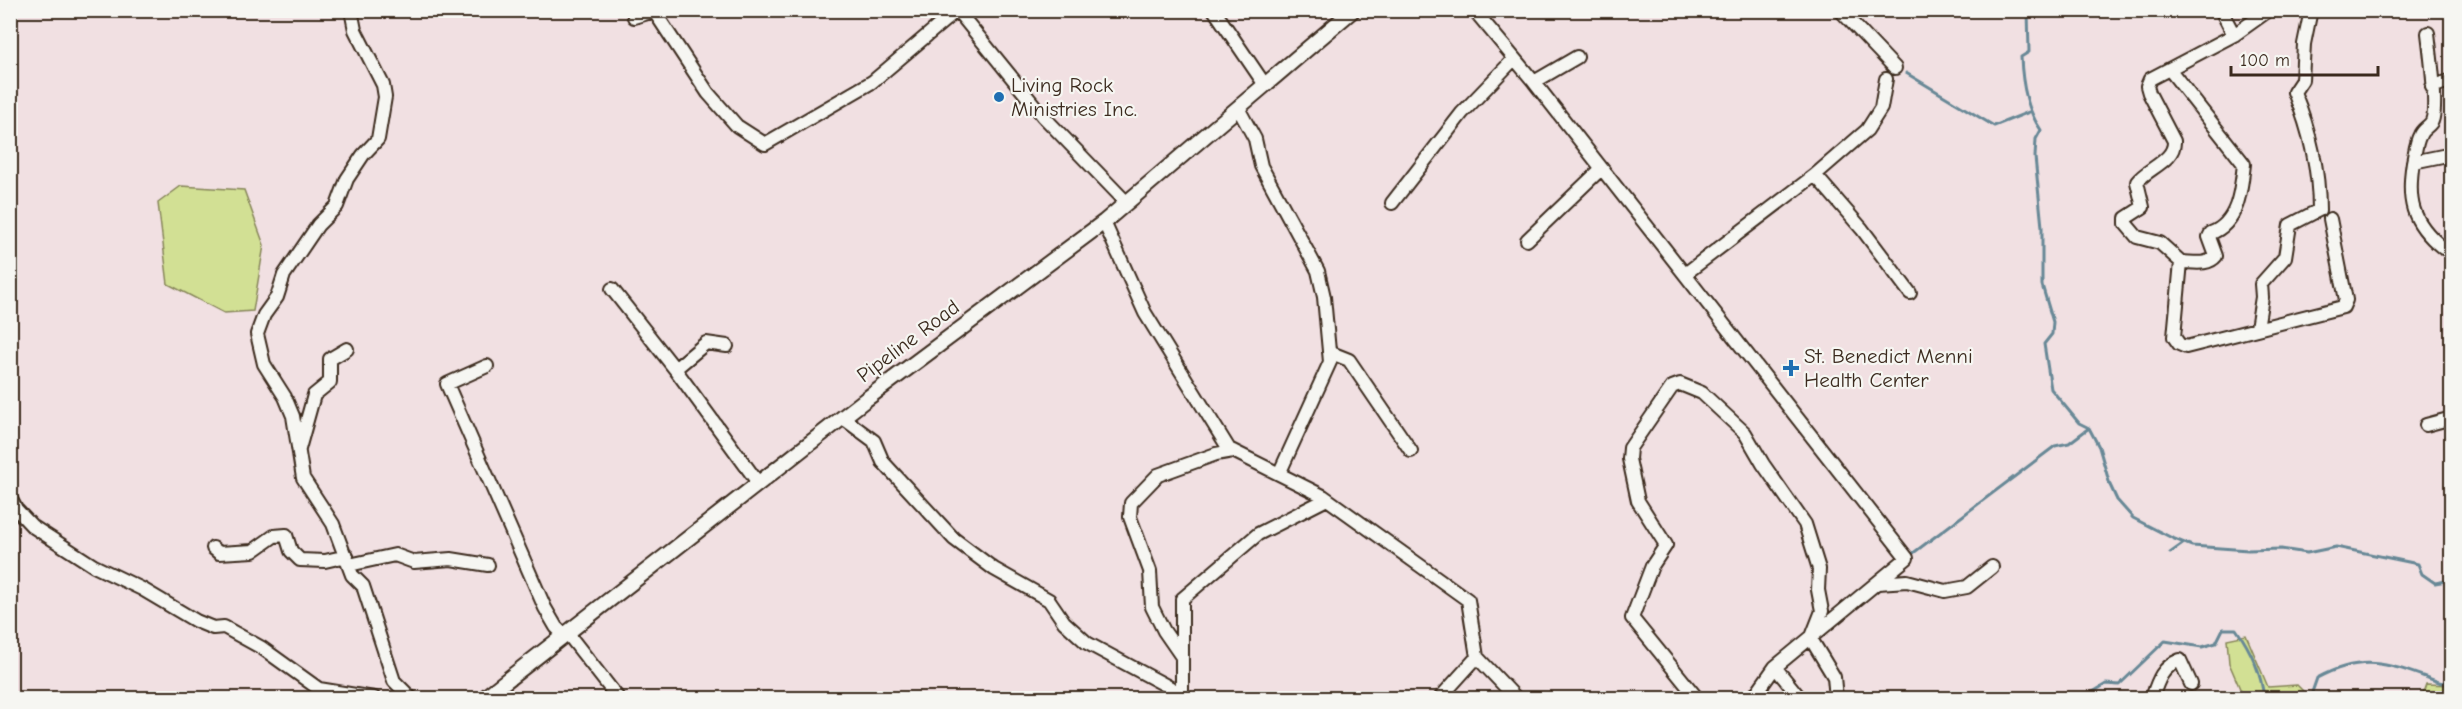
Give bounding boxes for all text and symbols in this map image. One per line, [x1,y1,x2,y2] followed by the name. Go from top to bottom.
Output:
[2231,39,2378,77] scale bar
[2240,50,2290,71] text: 100 m
[1011,73,1137,121] place label: Living Rock Ministries Inc.
[992,90,1006,104] marker: Living Rock Ministries Inc.
[852,295,964,387] street label: Pipeline Road
[1804,344,1973,392] place label: St. Benedict Menni Health Center
[1782,359,1800,377] marker: St. Benedict Menni Health Center

